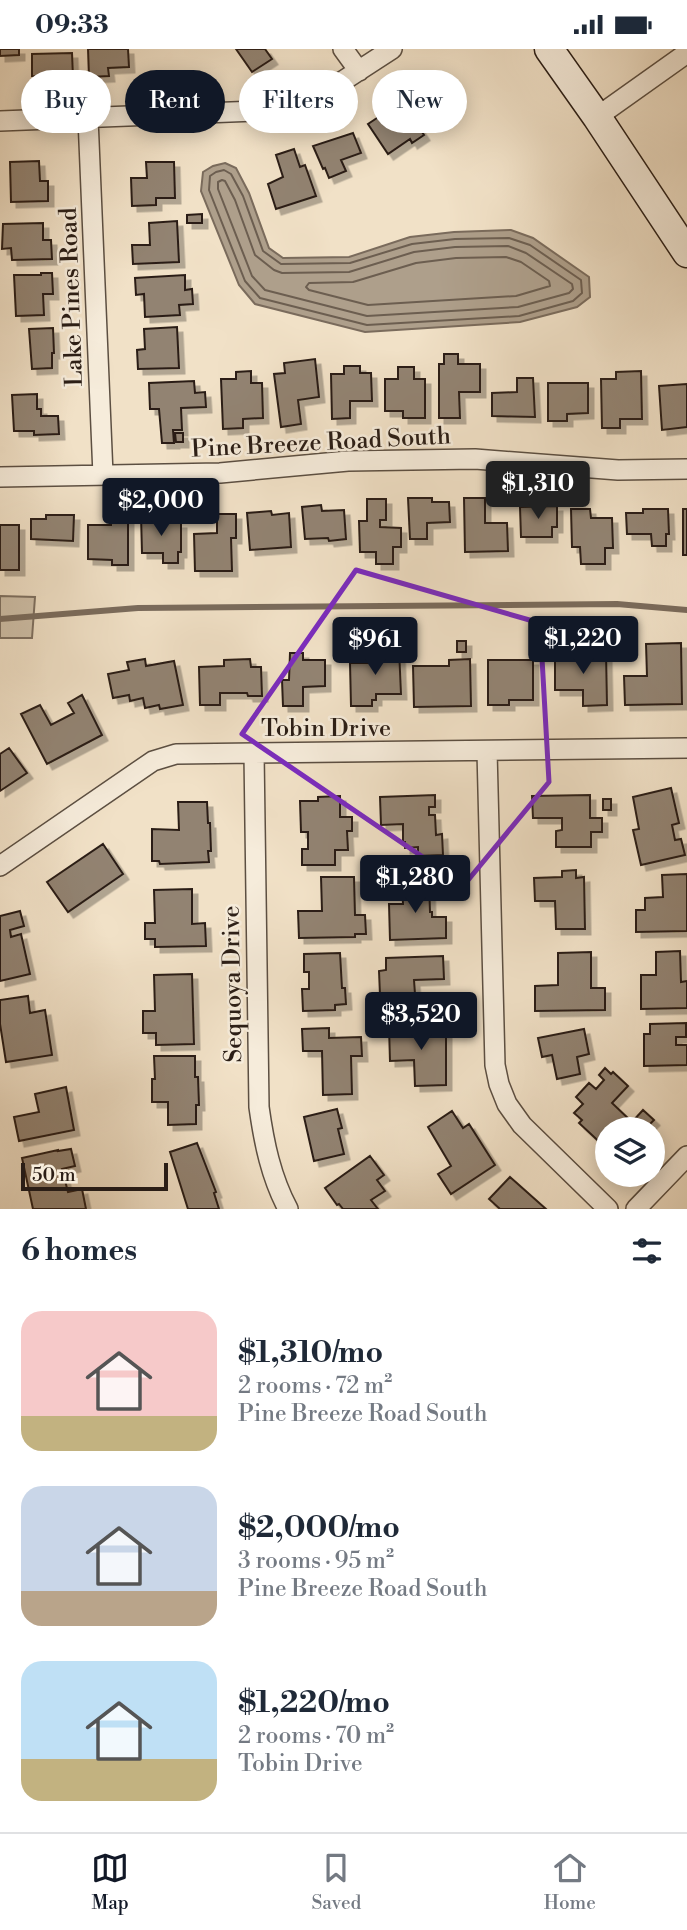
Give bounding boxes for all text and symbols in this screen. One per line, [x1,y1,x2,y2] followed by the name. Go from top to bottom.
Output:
[35,9,109,41] text: 09:33
[21,70,111,133] chip: Buy
[125,70,225,133] chip: Rent
[239,70,358,133] chip: Filters
[372,70,467,133] chip: New
[54,206,90,387] street label: Lake Pines Road
[190,421,452,465] street label: Pine Breeze Road South
[481,461,595,521] pin: $1,310
[502,470,574,498] text: $1,310
[104,479,218,538] pin: $2,000
[118,487,204,515] text: $2,000
[334,617,416,677] pin: $961
[526,617,640,676] pin: $1,220
[544,625,622,653] text: $1,220
[348,626,402,654] text: $961
[261,714,391,744] street label: Tobin Drive
[358,855,472,915] pin: $1,280
[376,864,454,892] text: $1,280
[217,905,249,1063] street label: Sequoya Drive
[364,993,478,1052] pin: $3,520
[381,1001,461,1029] text: $3,520
[595,1117,665,1187] map controls
[595,1117,665,1187] button: layers
[21,1160,168,1192] scale bar
[32,1163,76,1187] text: 50 m
[21,1232,137,1270] text: 6 homes
[628,1232,666,1270] icon: filters
[238,1334,383,1372] text: $1,310/mo
[77,1339,161,1423] icon: home
[238,1372,392,1400] text: 2 rooms · 72 m²
[238,1400,487,1428] text: Pine Breeze Road South
[238,1509,400,1547] text: $2,000/mo
[77,1514,161,1598] icon: home
[238,1547,394,1575] text: 3 rooms · 95 m²
[238,1575,487,1603] text: Pine Breeze Road South
[238,1684,390,1722] text: $1,220/mo
[77,1689,161,1773] icon: home
[238,1722,394,1750] text: 2 rooms · 70 m²
[238,1750,363,1778] text: Tobin Drive
[91,1849,129,1915] tab: Map
[311,1849,361,1915] tab: Saved
[544,1849,596,1915] tab: Home

